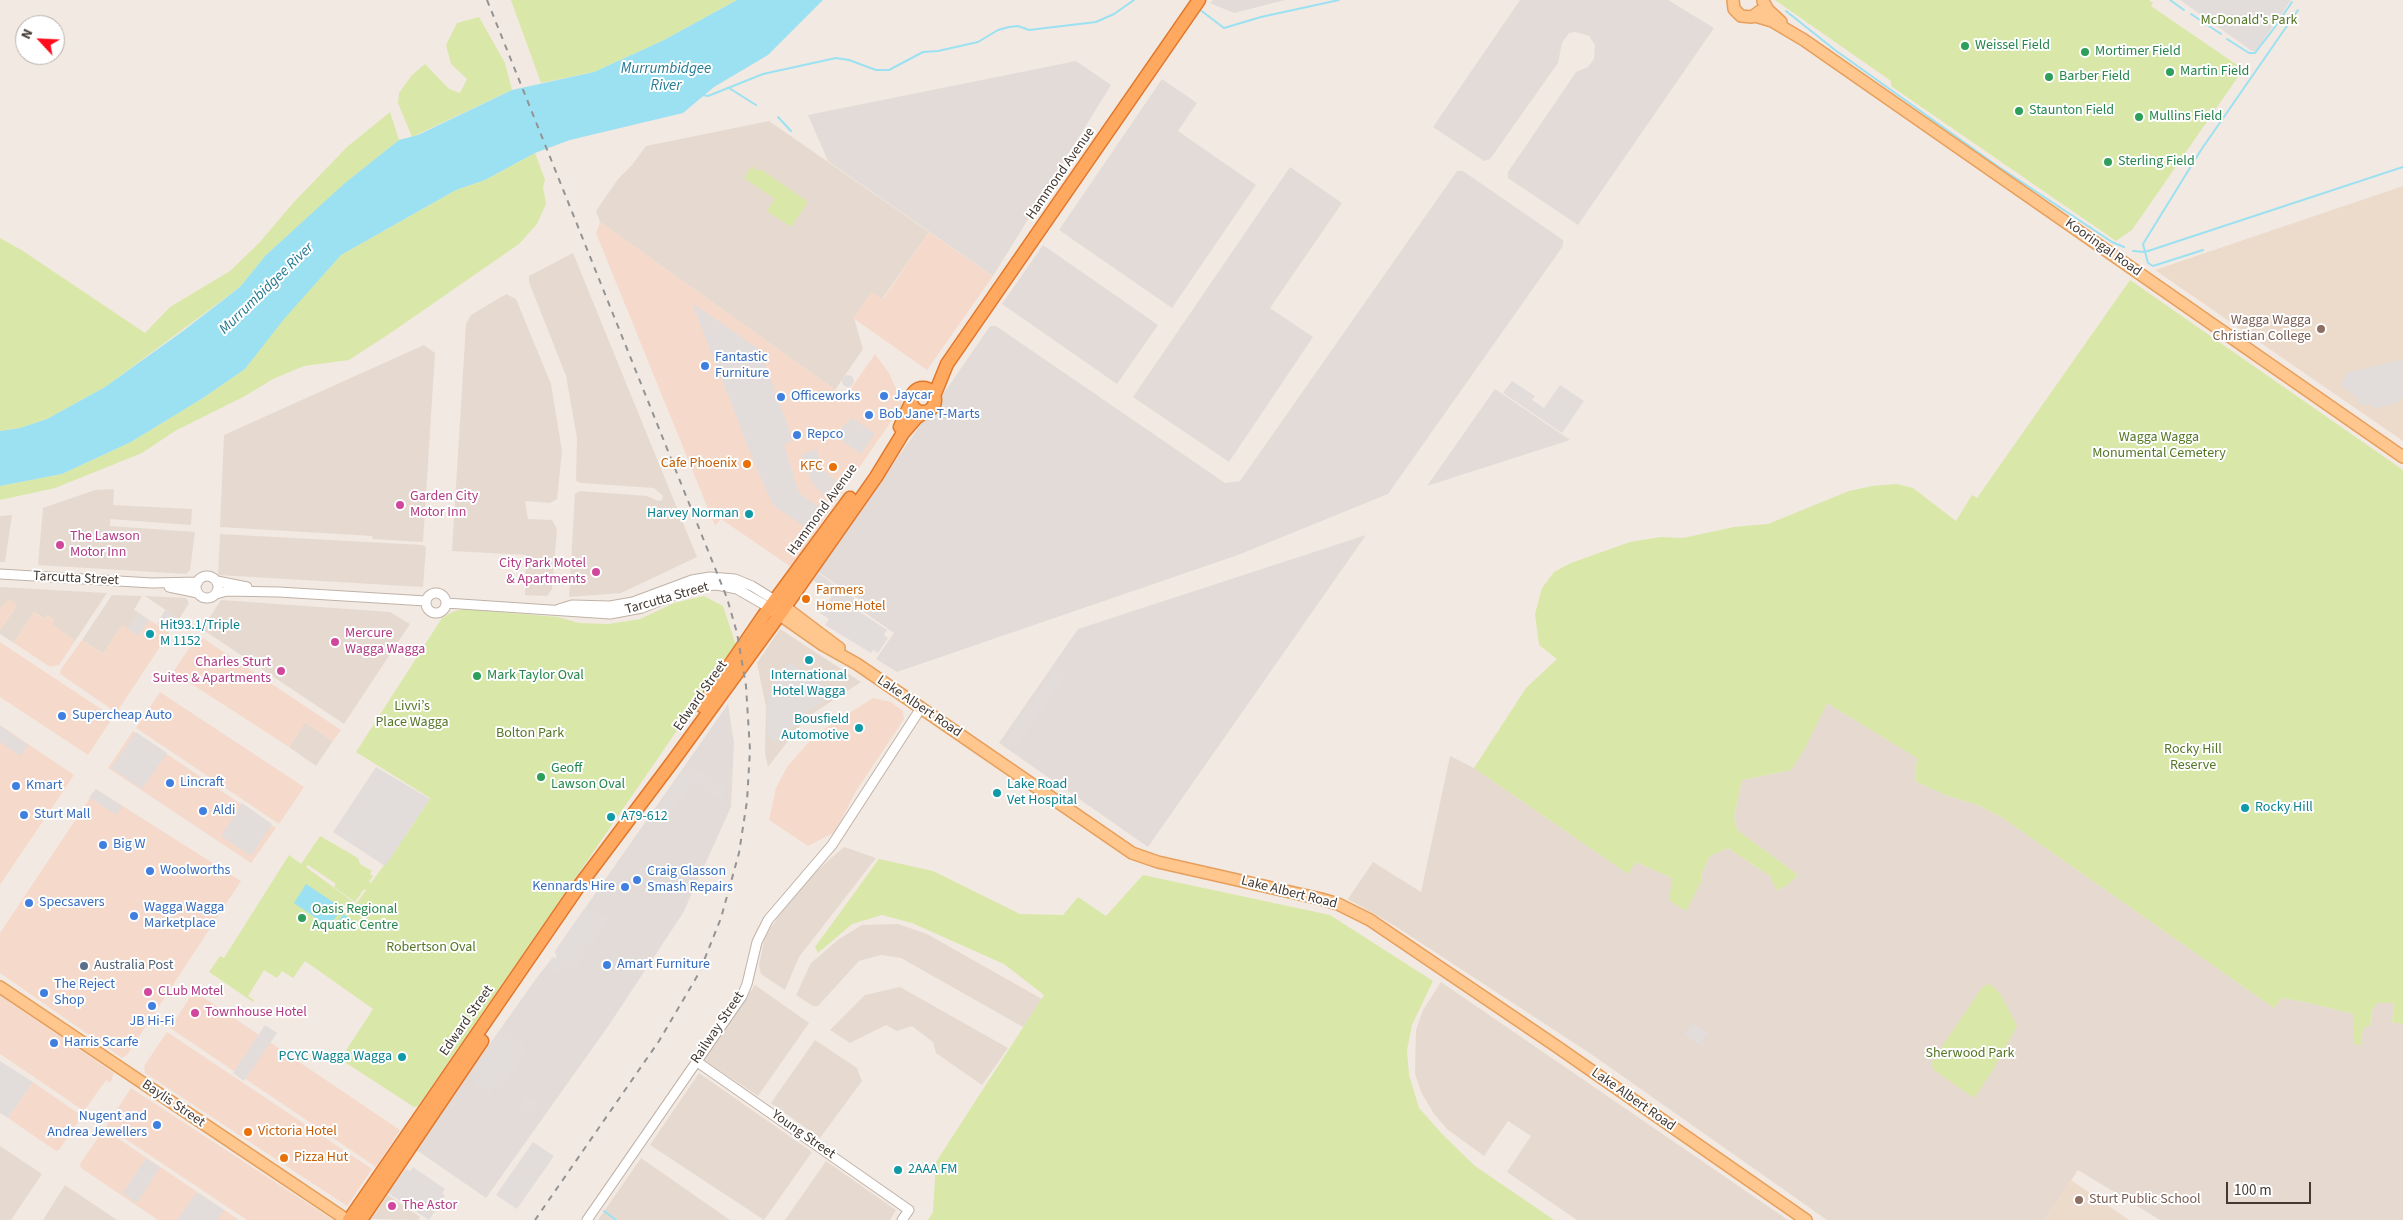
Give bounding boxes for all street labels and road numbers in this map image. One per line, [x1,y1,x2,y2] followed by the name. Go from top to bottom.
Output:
[1023,125,1099,223] street label: Hammond Avenue
[2062,215,2144,281] street label: Kooringal Road
[784,461,862,559] street label: Hammond Avenue
[33,568,119,590] street label: Tarcutta Street
[623,579,711,619] street label: Tarcutta Street
[671,657,731,735] street label: Edward Street
[873,672,965,742] street label: Lake Albert Road
[1239,873,1339,913] street label: Lake Albert Road
[437,982,497,1060] street label: Edward Street
[688,989,748,1067] street label: Railway Street
[1588,1065,1678,1135] street label: Lake Albert Road
[138,1077,208,1131] street label: Baylis Street
[768,1107,838,1163] street label: Young Street

